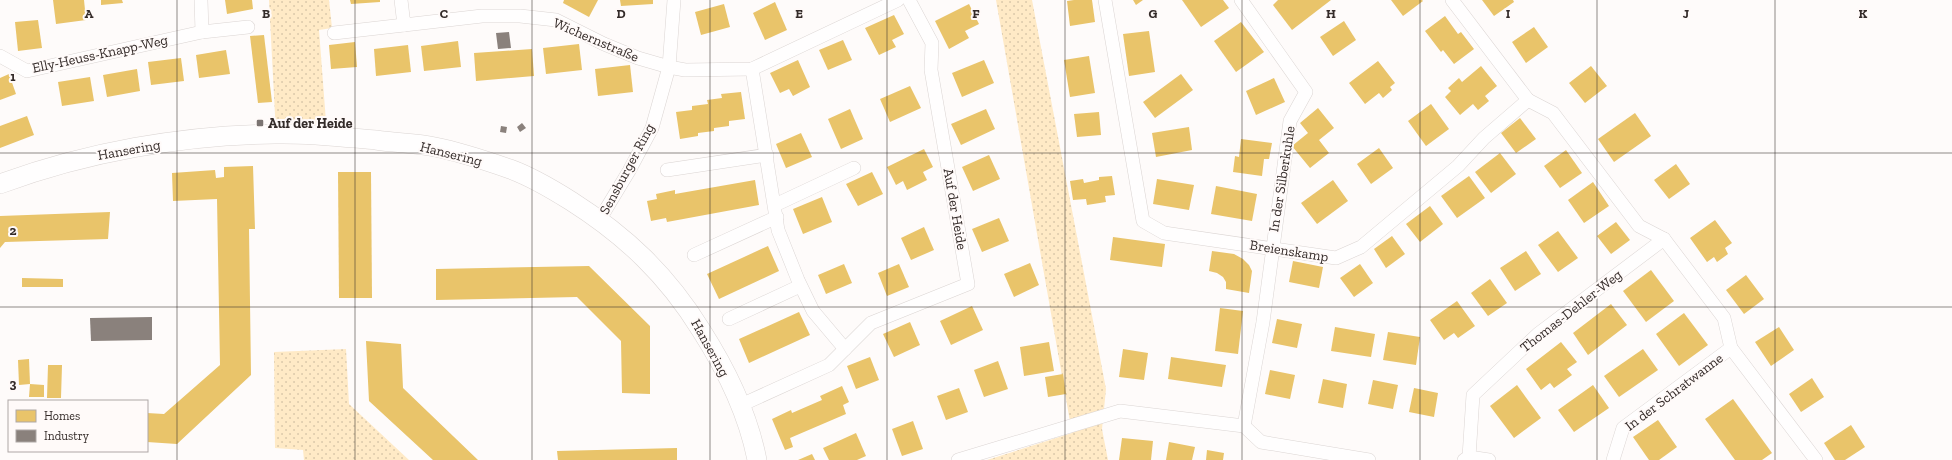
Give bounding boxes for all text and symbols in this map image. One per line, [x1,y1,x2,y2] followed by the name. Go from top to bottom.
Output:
[85,6,94,21] text: A
[262,6,270,21] text: B
[440,6,448,21] text: C
[616,6,626,21] text: D
[795,6,803,21] text: E
[972,6,980,21] text: F
[1149,6,1158,21] text: G
[1326,6,1336,21] text: H
[1506,6,1511,21] text: I
[1683,6,1689,21] text: J
[1859,6,1868,21] text: K
[551,14,642,66] street label: Wichernstraße
[31,31,170,77] street label: Elly-Heuss-Knapp-Weg
[10,69,16,84] text: 1
[268,115,353,132] place label: Auf der Heide
[255,118,265,128] marker: Auf der Heide
[596,120,658,217] street label: Sensburger Ring
[1265,124,1299,233] street label: In der Silberkuhle
[96,136,162,164] street label: Hansering
[418,138,484,170] street label: Hansering
[939,167,971,251] street label: Auf der Heide
[10,223,17,238] text: 2
[1248,236,1330,266] street label: Breienskamp
[1517,266,1626,356] street label: Thomas-Dehler-Weg
[687,316,733,380] street label: Hansering
[1622,349,1727,434] street label: In der Schratwanne
[10,376,17,391] text: 3
[8,400,148,452] legend
[44,409,80,423] text: Homes
[44,429,90,443] text: Industry

